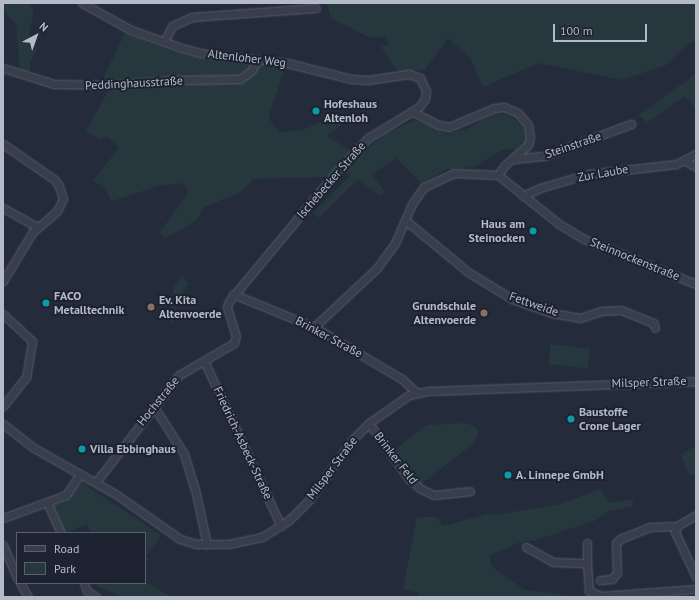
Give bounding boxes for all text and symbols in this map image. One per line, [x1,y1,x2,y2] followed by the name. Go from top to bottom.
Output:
[16,16,56,56] north arrow
[555,16,649,42] scale bar
[37,19,51,35] text: N
[560,23,593,38] text: 100 m
[207,46,287,70] street label: Altenloher Weg
[85,73,183,93] street label: Peddinghausstraße
[324,97,377,125] place label: Hofeshaus Altenloh
[311,106,321,116] marker: Hofeshaus Altenloh
[543,129,603,161] street label: Steinstraße
[294,139,368,221] street label: Ischebecker Straße
[577,161,629,185] street label: Zur Laube
[469,217,525,245] place label: Haus am Steinocken
[528,226,538,236] marker: Haus am Steinocken
[588,234,682,284] street label: Steinnockenstraße
[54,289,124,317] place label: FACO Metalltechnik
[508,289,560,319] street label: Fettweide
[159,293,222,321] place label: Ev. Kita Altenvoerde
[41,298,51,308] marker: FACO Metalltechnik
[412,299,476,327] place label: Grundschule Altenvoerde
[146,302,156,312] marker: Ev. Kita Altenvoerde
[479,308,489,318] marker: Grundschule Altenvoerde
[293,313,365,361] street label: Brinker Straße
[611,373,687,391] street label: Milsper Straße
[134,374,182,428] street label: Hochstraße
[211,384,275,502] street label: Friedrich-Asbeck-Straße
[579,405,641,433] place label: Baustoffe Crone Lager
[566,414,576,424] marker: Baustoffe Crone Lager
[371,429,421,487] street label: Brinker Feld
[304,434,360,502] street label: Milsper Straße
[90,442,176,456] place label: Villa Ebbinghaus
[77,444,87,454] marker: Villa Ebbinghaus
[516,468,605,482] place label: A. Linnepe GmbH
[503,470,513,480] marker: A. Linnepe GmbH
[16,532,146,584] legend
[54,541,79,556] text: Road
[54,561,76,576] text: Park

